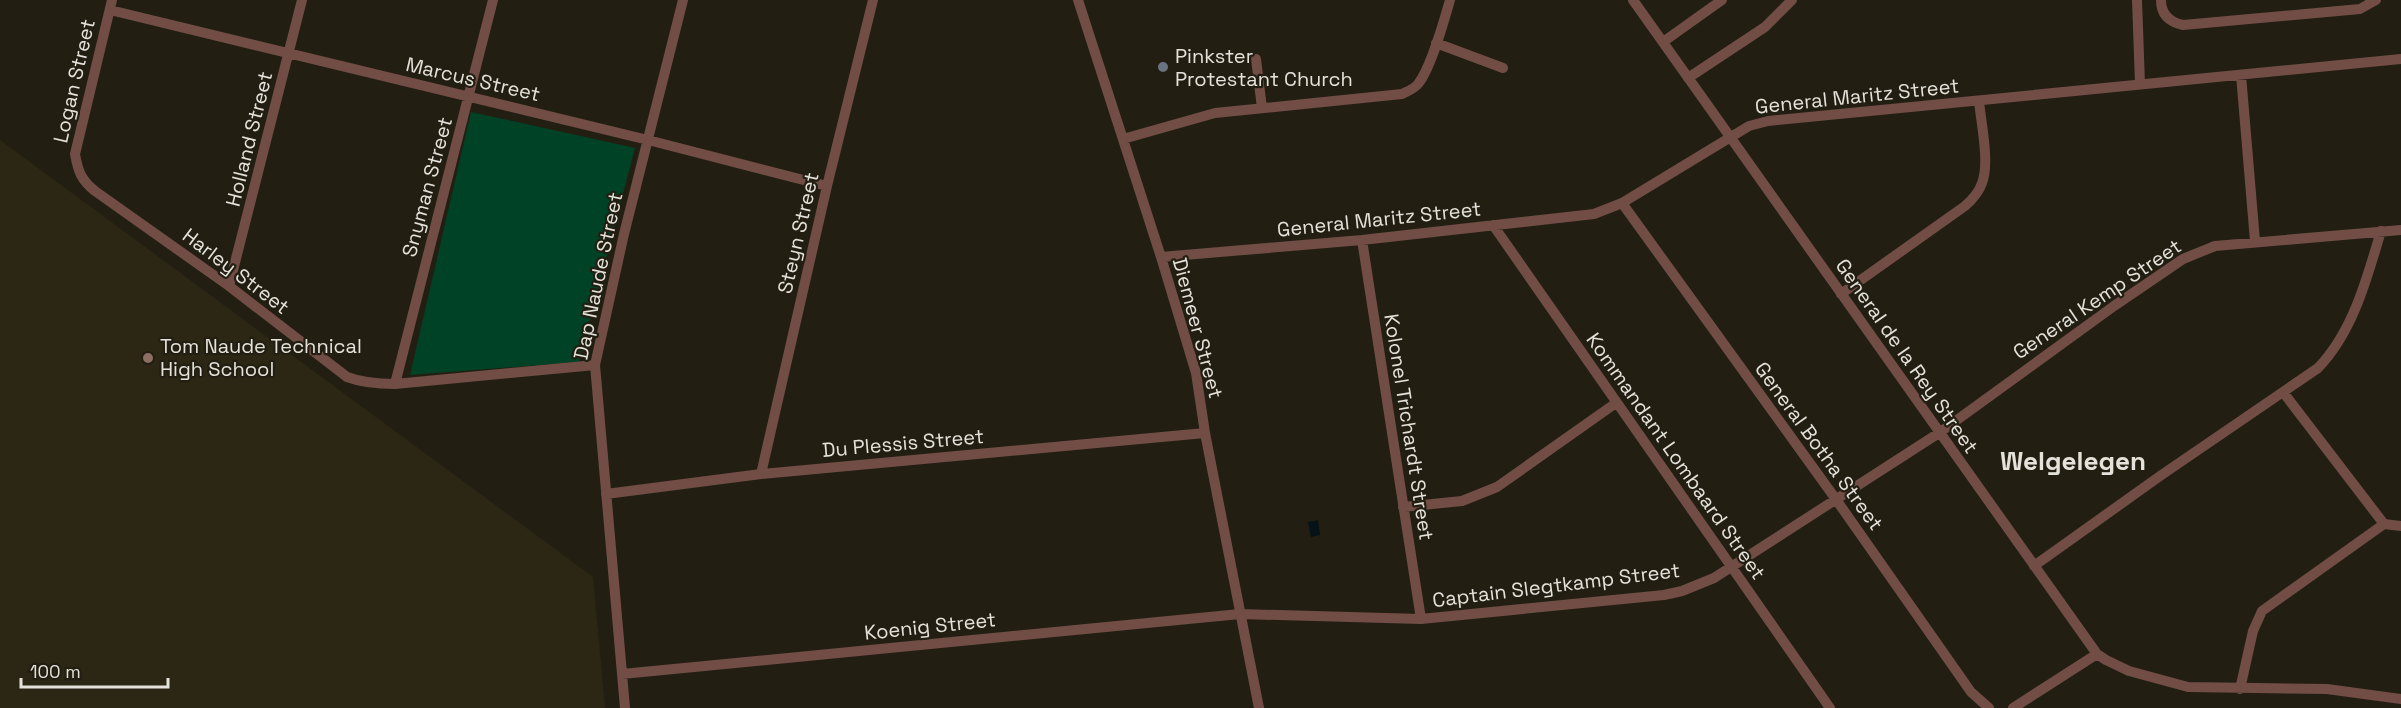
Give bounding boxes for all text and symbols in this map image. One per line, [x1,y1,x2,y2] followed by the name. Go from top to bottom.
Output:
[47,17,101,145] street label: Logan Street
[1175,43,1353,92] place label: Pinkster Protestant Church
[403,51,543,107] street label: Marcus Street
[1156,60,1170,74] marker: Pinkster Protestant Church
[220,69,278,209] street label: Holland Street
[1754,72,1960,120] street label: General Maritz Street
[396,114,458,260] street label: Snyman Street
[771,170,825,296] street label: Steyn Street
[568,190,628,362] street label: Dap Naude Street
[1276,195,1482,243] street label: General Maritz Street
[177,222,295,320] street label: Harley Street
[2008,233,2186,365] street label: General Kemp Street
[1830,253,1984,459] street label: General de la Rey Street
[1167,255,1229,401] street label: Diemeer Street
[1378,312,1440,542] street label: Kolonel Trichardt Street
[1581,327,1771,585] street label: Kommandant Lombaard Street
[160,333,362,382] place label: Tom Naude Technical High School
[141,351,155,365] marker: Tom Naude Technical High School
[1749,357,1889,535] street label: General Botha Street
[821,423,985,463] street label: Du Plessis Street
[2000,444,2146,478] district label: Welgelegen
[1431,557,1681,613] street label: Captain Slegtkamp Street
[863,606,997,646] street label: Koenig Street
[21,651,168,689] scale bar
[30,660,81,683] text: 100 m

